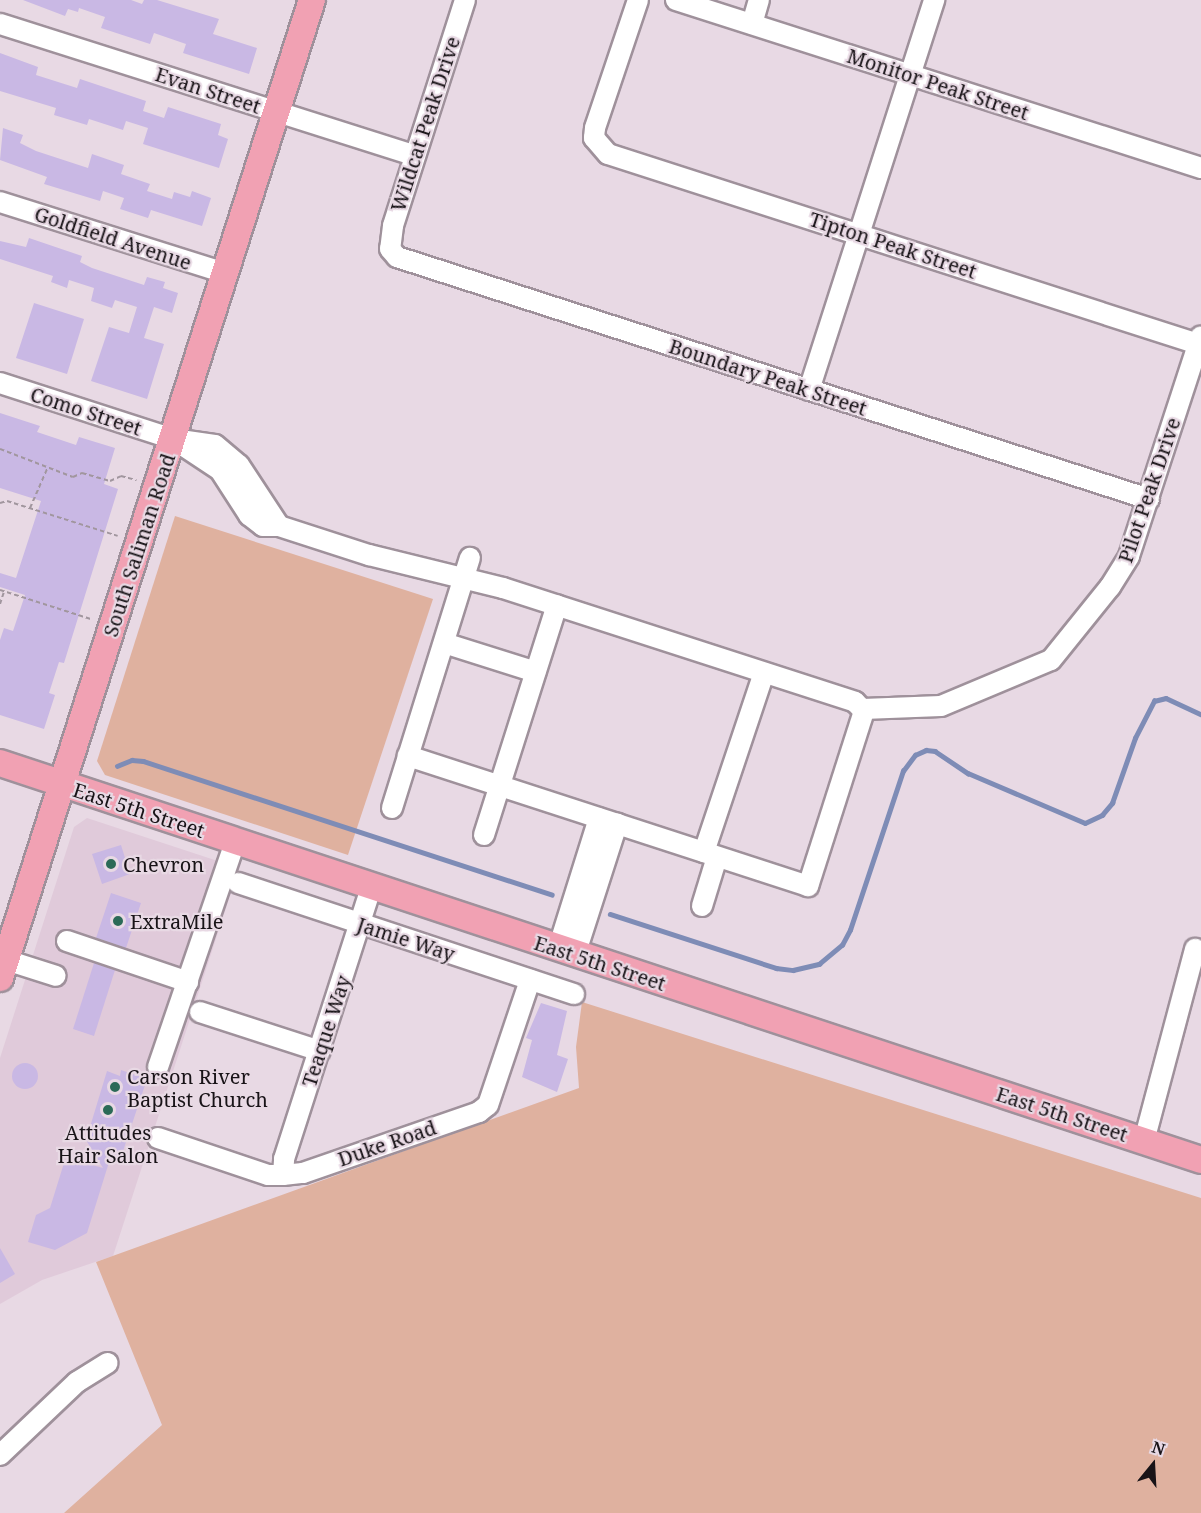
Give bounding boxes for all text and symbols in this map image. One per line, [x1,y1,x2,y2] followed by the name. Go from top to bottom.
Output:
[385,33,465,215] street label: Wildcat Peak Drive
[844,43,1032,125] street label: Monitor Peak Street
[152,62,264,118] street label: Evan Street
[32,201,194,275] street label: Goldfield Avenue
[806,207,980,283] street label: Tipton Peak Street
[666,334,870,420] street label: Boundary Peak Street
[27,382,145,440] street label: Como Street
[1113,414,1185,566] street label: Pilot Peak Drive
[98,450,180,640] street label: South Saliman Road
[70,777,208,843] street label: East 5th Street
[123,852,204,876] place label: Chevron
[104,857,118,871] marker: Chevron
[130,909,223,933] place label: ExtraMile
[354,912,458,966] street label: Jamie Way
[111,914,125,928] marker: ExtraMile
[531,930,669,996] street label: East 5th Street
[297,972,355,1090] street label: Teaque Way
[127,1064,268,1111] place label: Carson River Baptist Church
[108,1080,122,1094] marker: Carson River Baptist Church
[993,1081,1131,1147] street label: East 5th Street
[101,1103,115,1117] marker: Attitudes Hair Salon
[335,1115,439,1171] street label: Duke Road
[58,1120,158,1167] place label: Attitudes Hair Salon
[1123,1435,1183,1495] north arrow
[1149,1435,1168,1460] text: N

